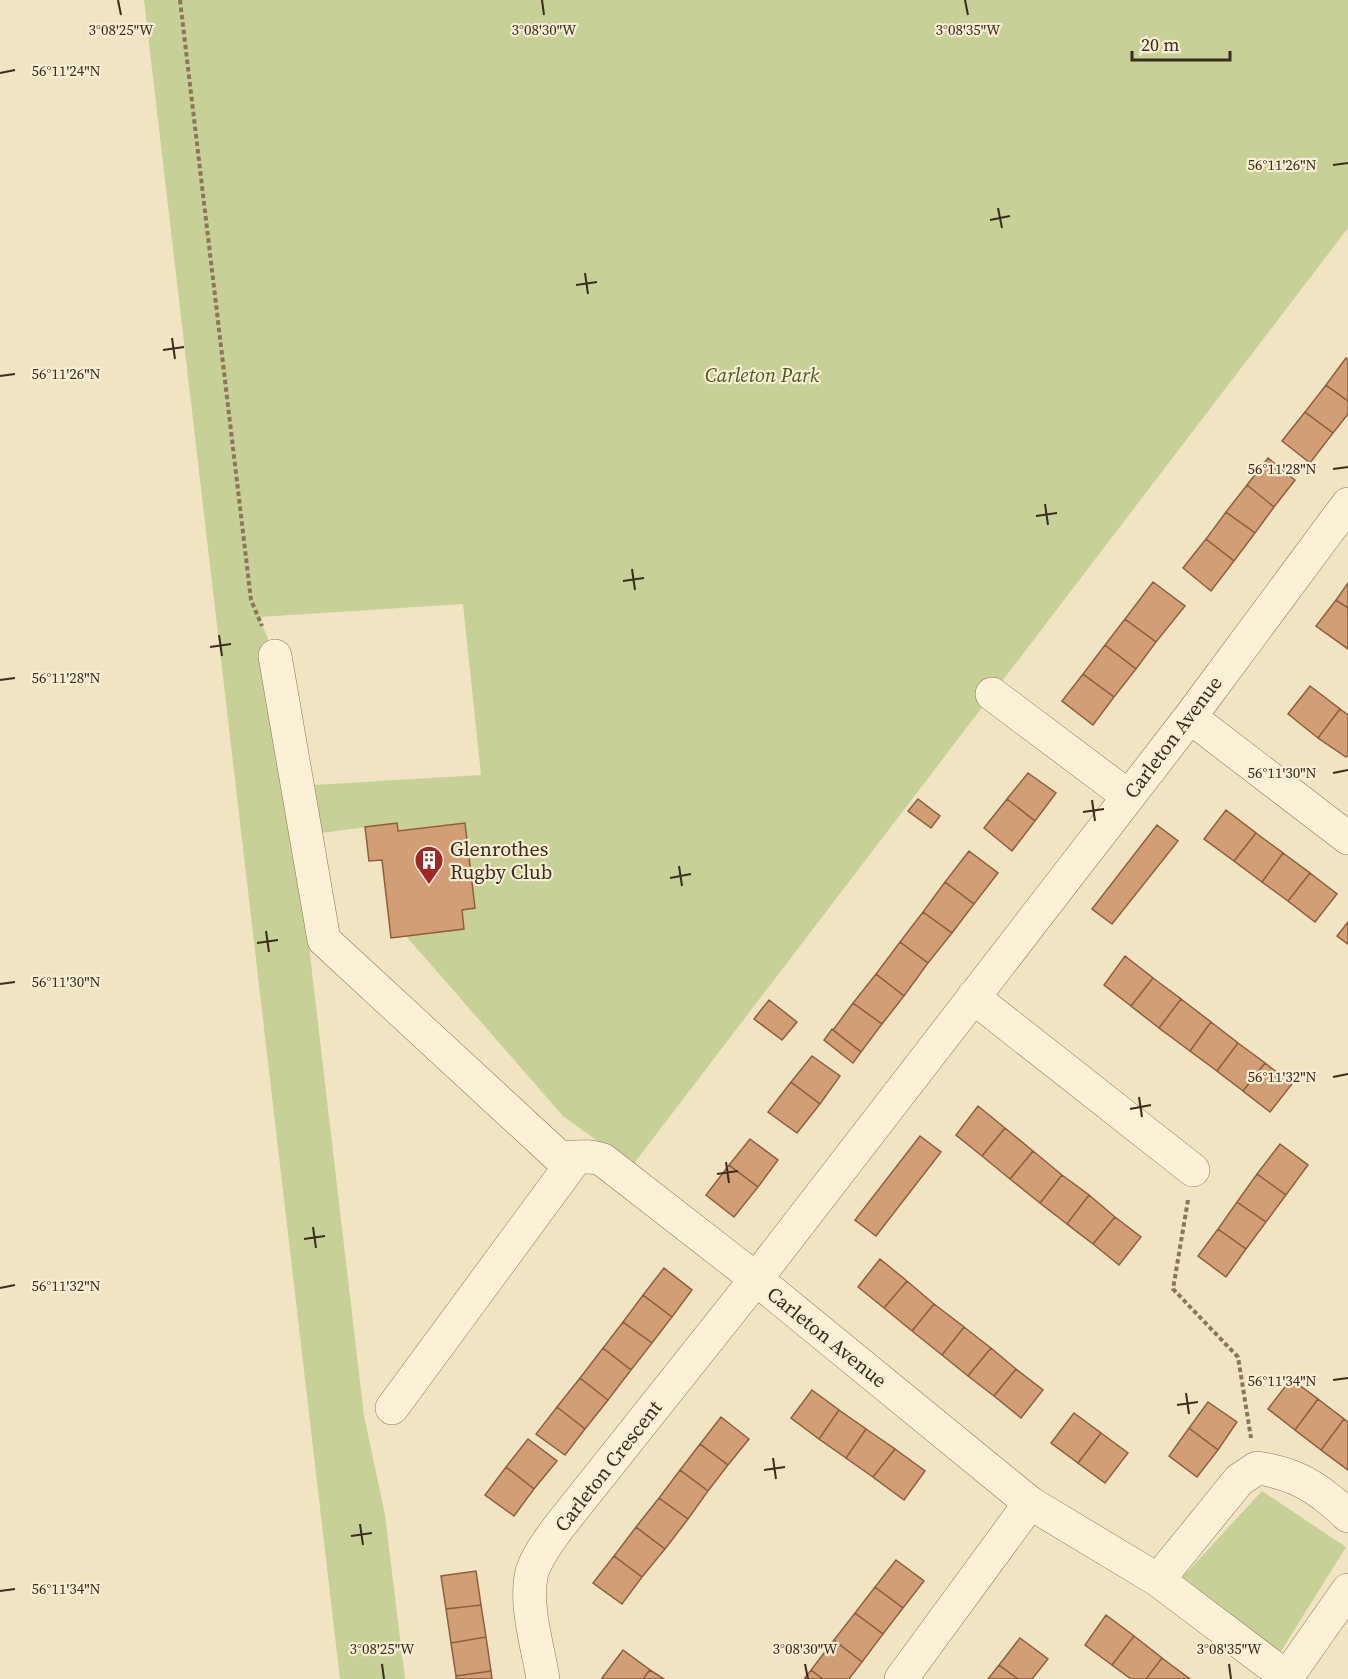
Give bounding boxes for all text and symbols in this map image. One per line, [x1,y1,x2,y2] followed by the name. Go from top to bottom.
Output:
[89,19,154,40] text: 3°08'25"W
[512,19,577,40] text: 3°08'30"W
[936,19,1001,40] text: 3°08'35"W
[1132,24,1230,62] scale bar
[1141,32,1179,57] text: 20 m
[31,60,101,81] text: 56°11'24"N
[1247,154,1317,175] text: 56°11'26"N
[705,361,820,389] park label: Carleton Park
[31,363,101,384] text: 56°11'26"N
[1247,458,1317,479] text: 56°11'28"N
[31,667,101,688] text: 56°11'28"N
[1118,670,1228,804] street label: Carleton Avenue
[1247,762,1317,783] text: 56°11'30"N
[450,835,552,886] place label: Glenrothes Rugby Club
[413,844,445,886] building icon: Glenrothes Rugby Club
[31,971,101,992] text: 56°11'30"N
[1247,1066,1317,1087] text: 56°11'32"N
[31,1275,101,1296] text: 56°11'32"N
[761,1280,893,1394] street label: Carleton Avenue
[1247,1370,1317,1391] text: 56°11'34"N
[548,1394,668,1538] street label: Carleton Crescent
[31,1578,101,1599] text: 56°11'34"N
[350,1638,415,1659] text: 3°08'25"W
[773,1638,838,1659] text: 3°08'30"W
[1197,1638,1262,1659] text: 3°08'35"W

